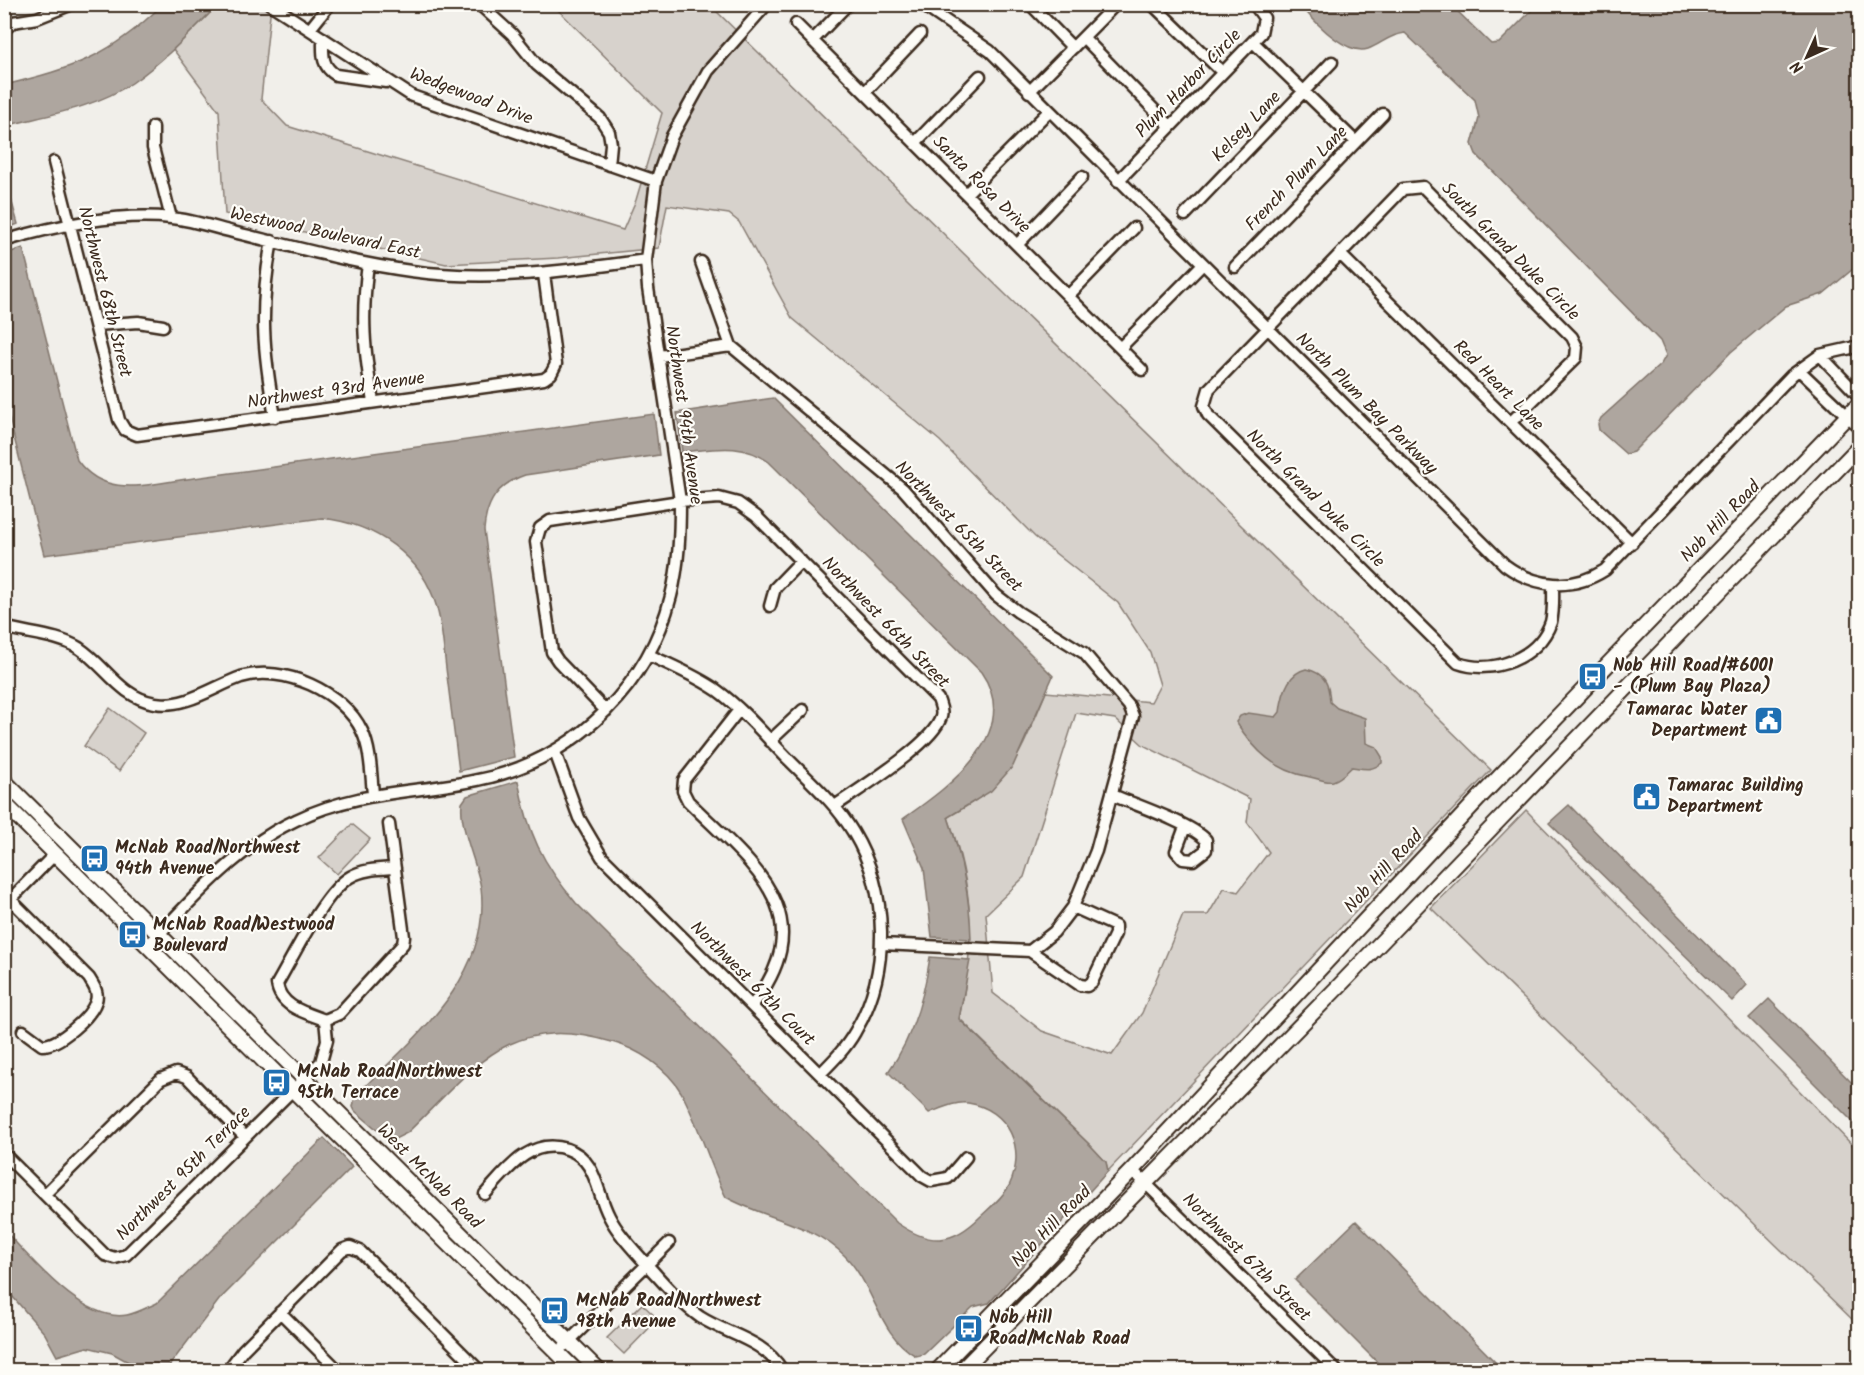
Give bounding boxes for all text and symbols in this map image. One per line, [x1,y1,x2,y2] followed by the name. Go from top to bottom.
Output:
[1129,22,1249,146] street label: Plum Harbor Circle
[1777,27,1837,87] north arrow
[1785,54,1810,79] text: N
[405,60,537,134] street label: Wedgewood Drive
[1205,84,1289,170] street label: Kelsey Lane
[1239,119,1355,239] street label: French Plum Lane
[925,129,1037,241] street label: Santa Rosa Drive
[1434,176,1586,328] street label: South Grand Duke Circle
[227,200,424,269] street label: Westwood Boulevard East
[69,203,140,382] street label: Northwest 68th Street
[656,324,710,506] street label: Northwest 94th Avenue
[1288,326,1444,482] street label: North Plum Bay Parkway
[1445,333,1551,439] street label: Red Heart Lane
[245,364,427,418] street label: Northwest 93rd Avenue
[1239,423,1391,575] street label: North Grand Duke Circle
[887,454,1030,600] street label: Northwest 65th Street
[1674,473,1769,570] street label: Nob Hill Road
[814,550,957,697] street label: Northwest 66th Street
[1613,652,1774,702] place label: Nob Hill Road/#6001 - (Plum Bay Plaza)
[1576,660,1608,692] bus stop icon: Nob Hill Road/#6001 - (Plum Bay Plaza)
[1626,696,1748,746] place label: Tamarac Water Department
[1752,704,1784,736] public building icon: Tamarac Water Department
[1667,772,1804,822] place label: Tamarac Building Department
[1630,780,1662,812] public building icon: Tamarac Building Department
[1337,823,1431,920] street label: Nob Hill Road
[115,834,301,884] place label: McNab Road/Northwest 94th Avenue
[78,842,110,874] bus stop icon: McNab Road/Northwest 94th Avenue
[153,911,335,961] place label: McNab Road/Westwood Boulevard
[682,914,822,1054] street label: Northwest 67th Court
[116,919,148,951] bus stop icon: McNab Road/Westwood Boulevard
[297,1058,483,1108] place label: McNab Road/Northwest 95th Terrace
[260,1066,292,1098] bus stop icon: McNab Road/Northwest 95th Terrace
[110,1100,258,1248] street label: Northwest 95th Terrace
[369,1117,489,1237] street label: West McNab Road
[1005,1178,1100,1275] street label: Nob Hill Road
[1175,1187,1318,1330] street label: Northwest 67th Street
[576,1287,762,1337] place label: McNab Road/Northwest 98th Avenue
[539,1295,571,1327] bus stop icon: McNab Road/Northwest 98th Avenue
[989,1304,1130,1354] place label: Nob Hill Road/McNab Road
[952,1312,984,1344] bus stop icon: Nob Hill Road/McNab Road

